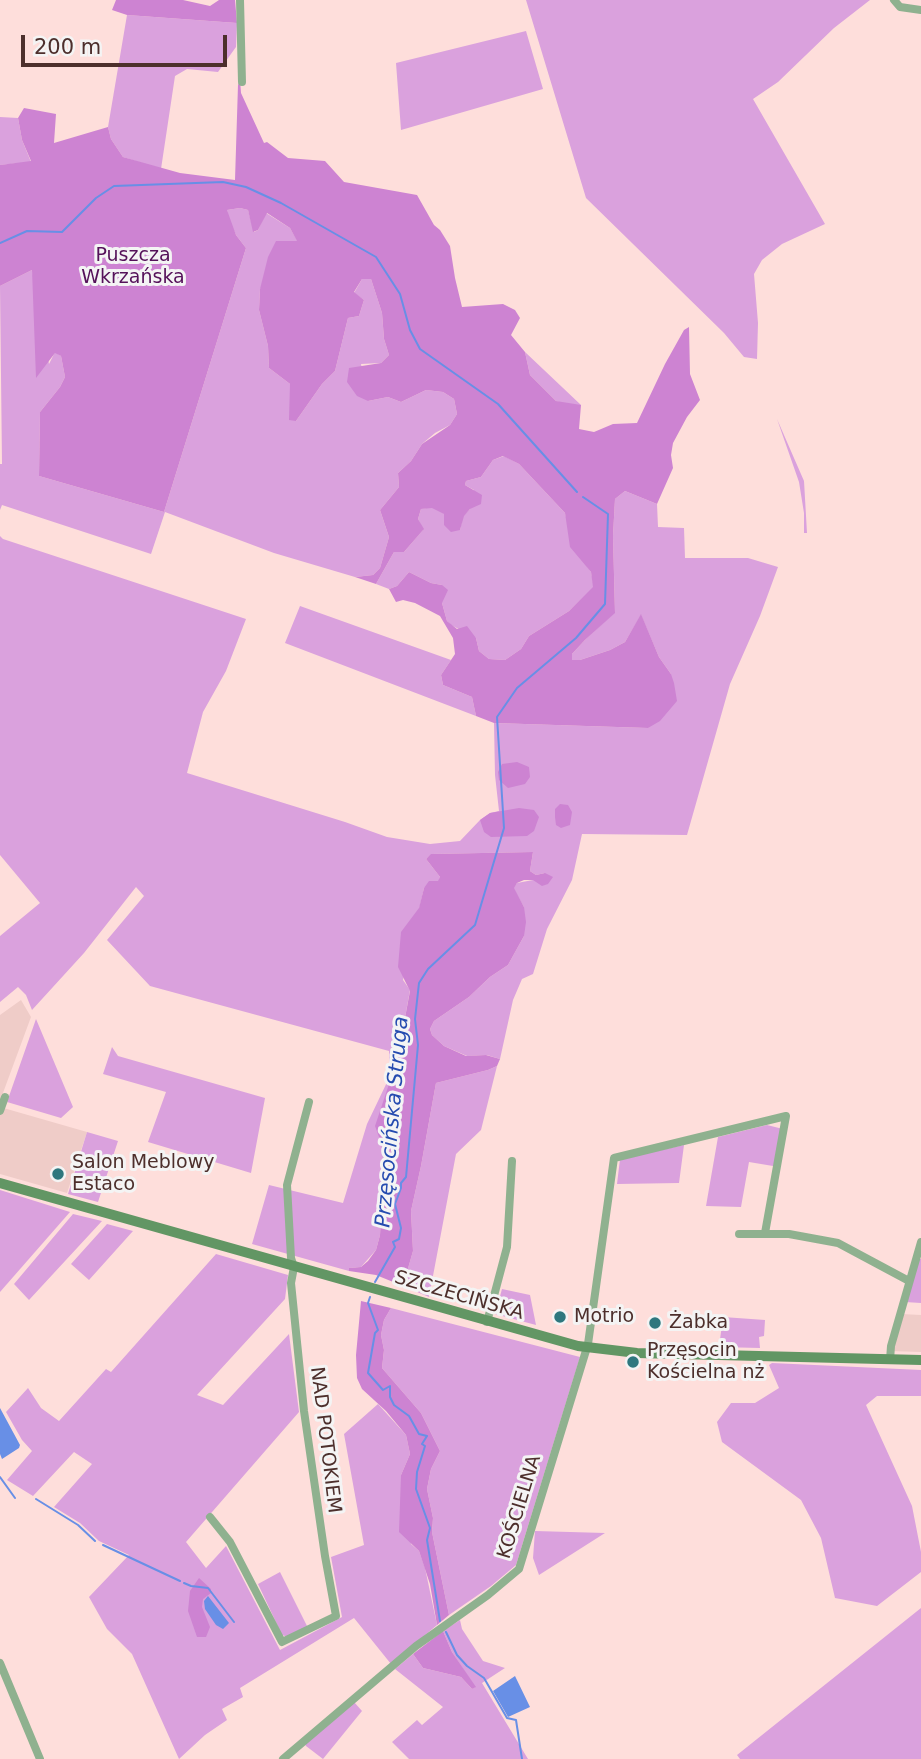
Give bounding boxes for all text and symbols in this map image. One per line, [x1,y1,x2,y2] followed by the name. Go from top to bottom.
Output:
[24,21,231,65] scale bar
[34,35,101,59] text: 200 m
[81,245,185,289] park label: Puszcza Wkrzańska
[371,1015,415,1229] water label: Przęsocińska Struga
[72,1152,215,1196] place label: Salon Meblowy Estaco
[50,1166,66,1182] marker: Salon Meblowy Estaco
[392,1267,526,1325] street label: SZCZECIŃSKA
[574,1306,634,1328] place label: Motrio
[552,1309,568,1325] marker: Motrio
[669,1312,728,1334] place label: Żabka
[647,1315,663,1331] marker: Żabka
[647,1340,764,1384] place label: Przęsocin Kościelna nż
[625,1354,641,1370] marker: Przęsocin Kościelna nż
[305,1366,345,1514] street label: NAD POTOKIEM
[493,1452,547,1562] street label: KOŚCIELNA

